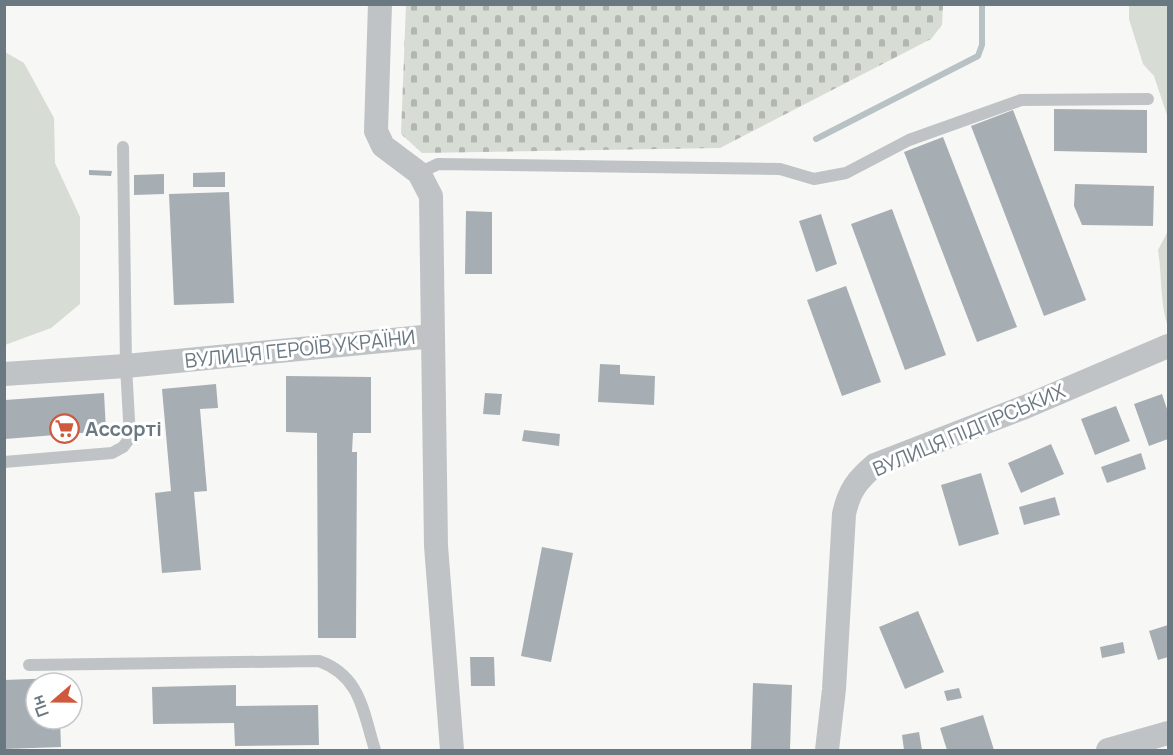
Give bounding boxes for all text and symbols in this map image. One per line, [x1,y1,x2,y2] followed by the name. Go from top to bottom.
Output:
[183,323,417,374] street label: ВУЛИЦЯ ГЕРОЇВ УКРАЇНИ
[869,377,1069,482] street label: ВУЛИЦЯ ПІДГІРСЬКИХ
[48,413,80,445] supermarket icon: Ассорті
[85,415,162,442] place label: Ассорті
[24,671,84,731] north arrow
[26,692,54,720] text: Пн

